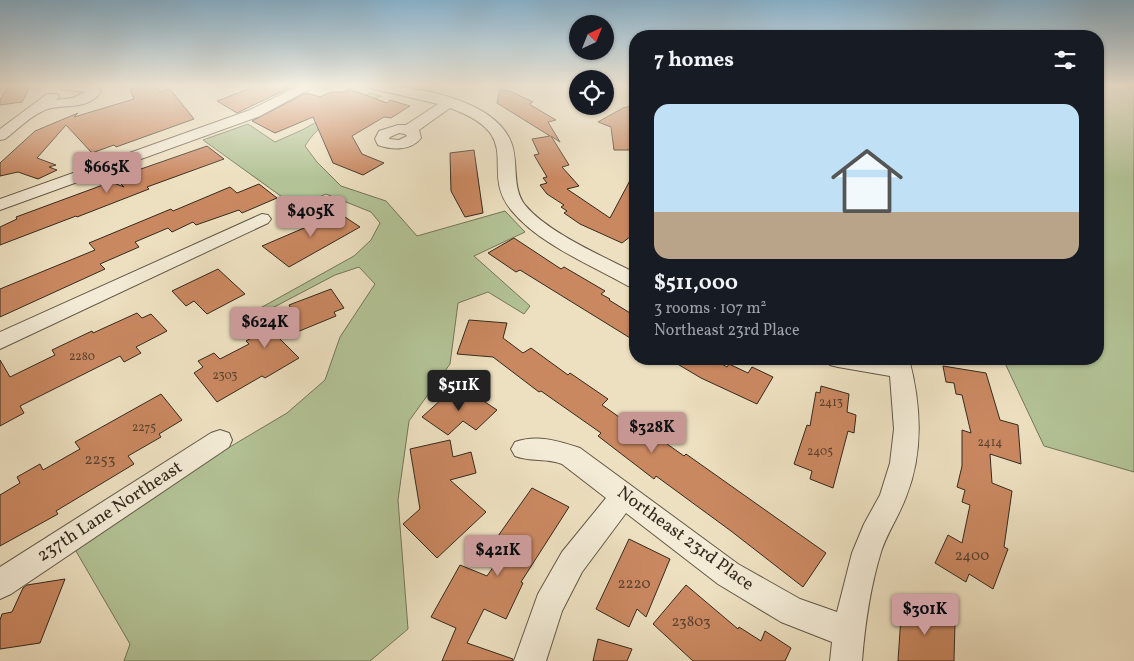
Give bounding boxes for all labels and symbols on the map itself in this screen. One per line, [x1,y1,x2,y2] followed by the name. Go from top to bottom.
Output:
[569,15,614,60] north arrow
[72,152,142,194] pin: $665K
[276,196,346,238] pin: $405K
[230,306,300,349] pin: $624K
[69,349,95,365] house number: 2280
[212,368,238,384] house number: 2303
[424,370,494,412] pin: $511K
[819,395,843,411] house number: 2413
[617,412,687,454] pin: $328K
[132,420,156,436] house number: 2275
[977,435,1003,451] house number: 2414
[807,444,833,460] house number: 2405
[84,450,116,471] house number: 2253
[32,456,188,568] street label: 237th Lane Northeast
[611,481,759,597] street label: Northeast 23rd Place
[463,534,533,577] pin: $421K
[955,546,989,567] house number: 2400
[617,574,651,595] house number: 2220
[890,594,960,636] pin: $301K
[671,612,711,633] house number: 23803

